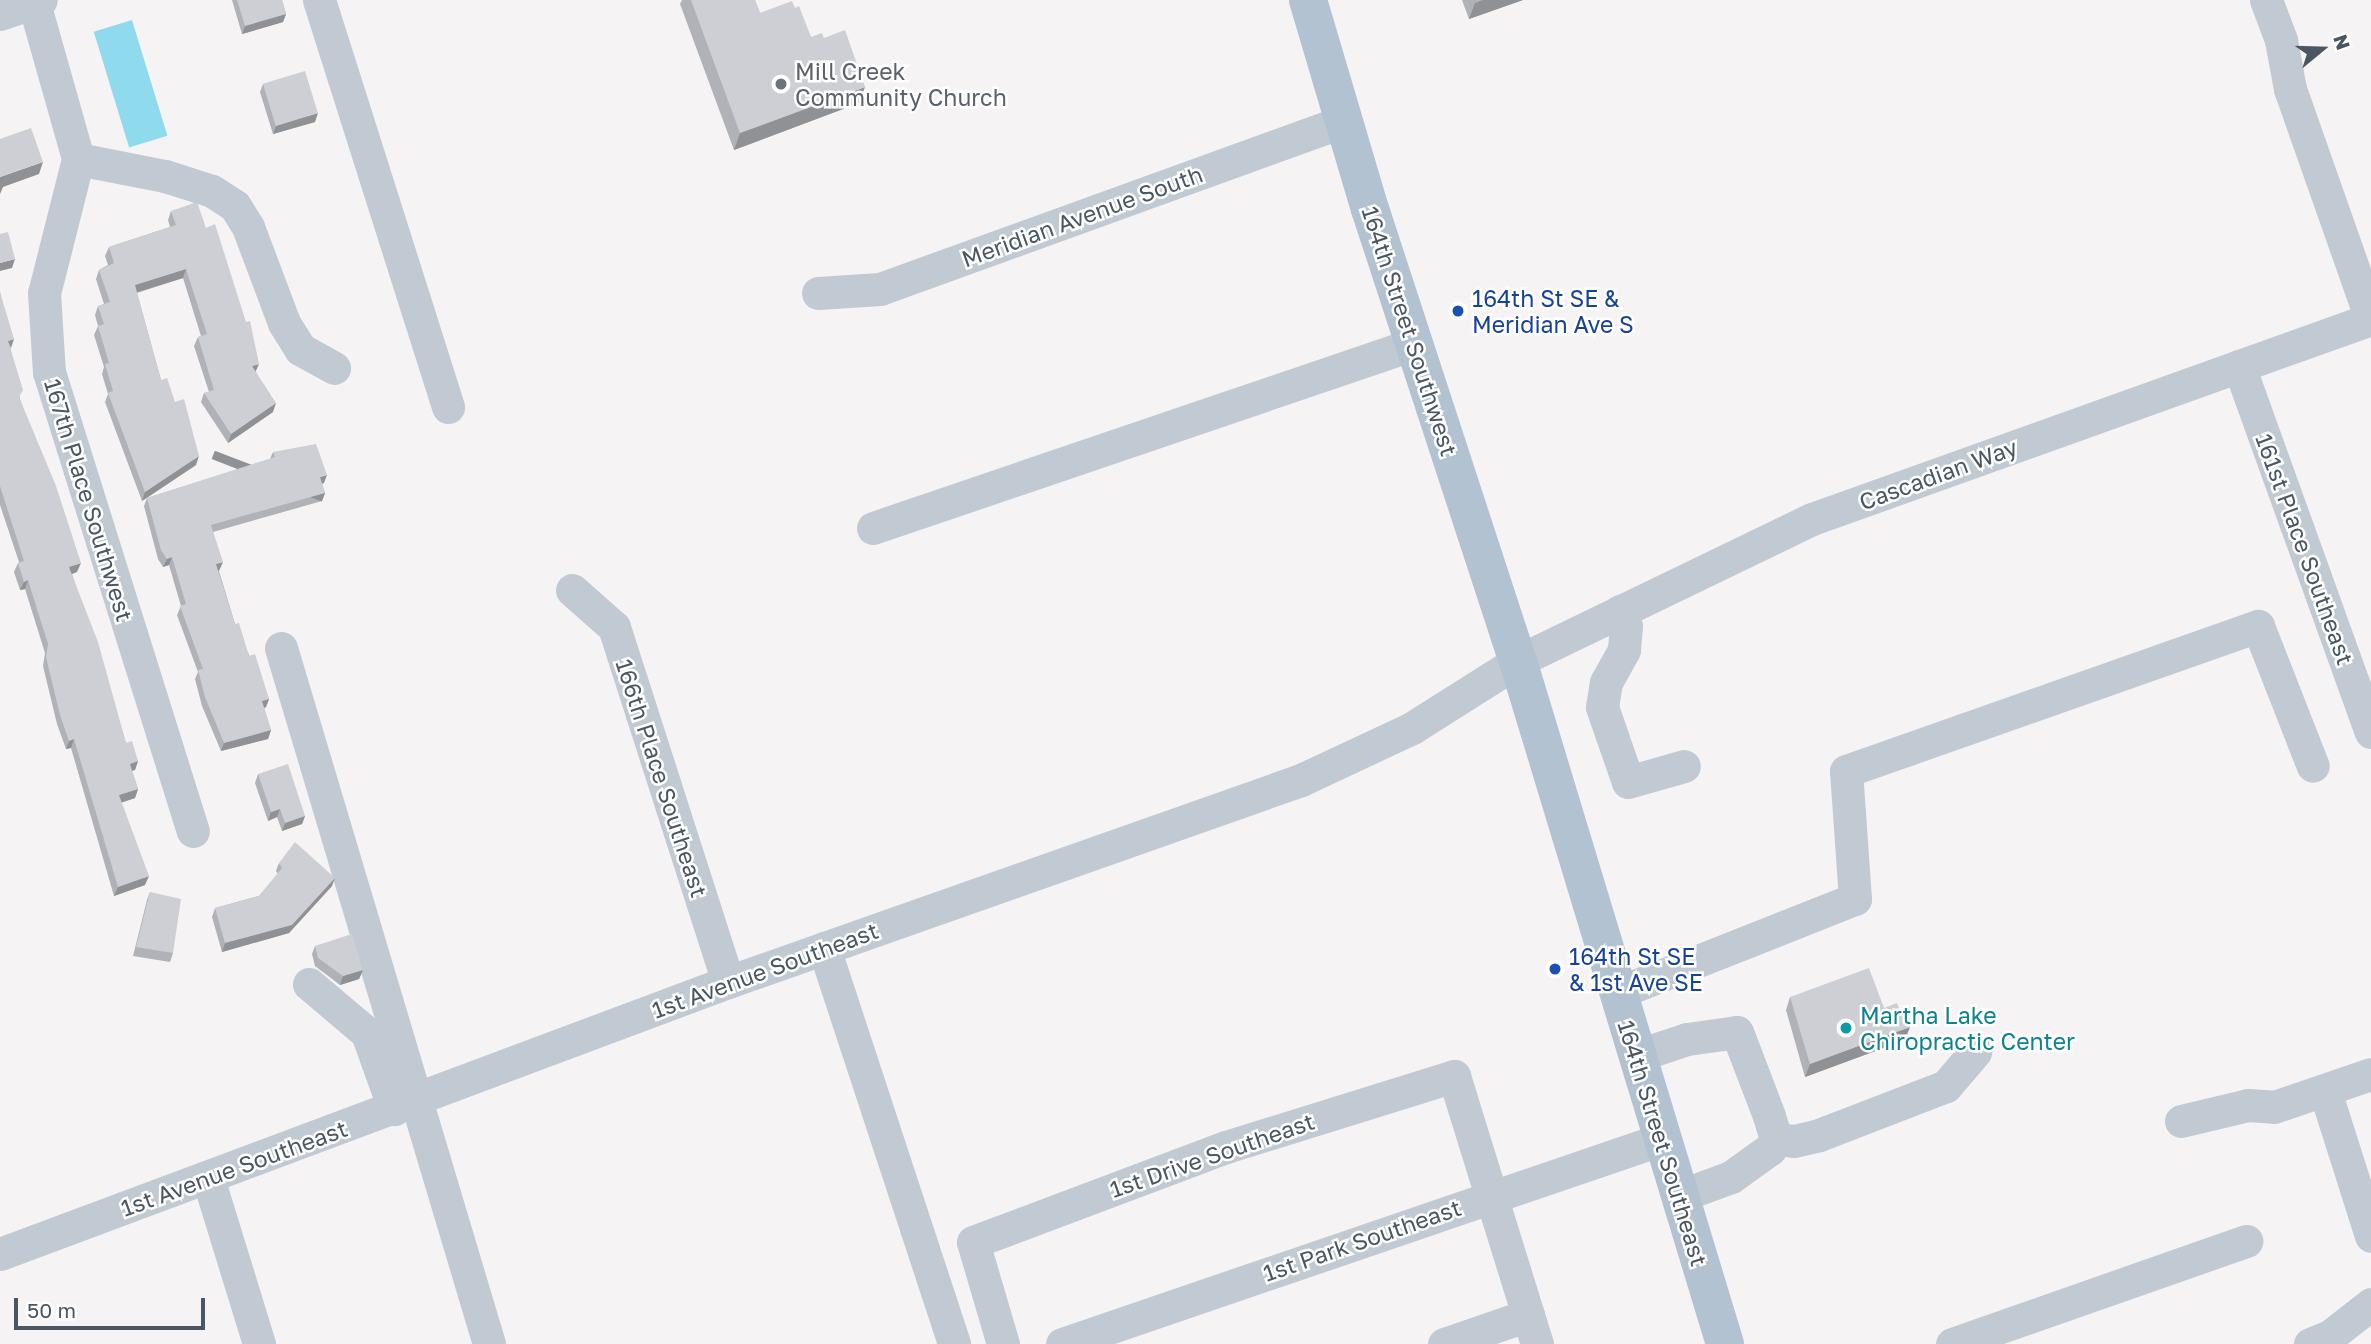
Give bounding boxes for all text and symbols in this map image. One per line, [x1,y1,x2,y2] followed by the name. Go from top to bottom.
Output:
[2287,14,2357,84] north arrow
[2329,31,2356,53] text: N
[795,57,1007,111] place label: Mill Creek Community Church
[773,76,789,92] marker: Mill Creek Community Church
[958,160,1206,272] street label: Meridian Avenue South
[1357,203,1463,459] street label: 164th Street Southwest
[1472,284,1634,338] place label: 164th St SE & Meridian Ave S
[1450,303,1466,319] marker: 164th St SE & Meridian Ave S
[39,375,139,625] street label: 167th Place Southwest
[2250,430,2360,668] street label: 161st Place Southeast
[1855,433,2021,515] street label: Cascadian Way
[610,656,714,900] street label: 166th Place Southeast
[648,916,882,1024] street label: 1st Avenue Southeast
[1569,942,1703,996] place label: 164th St SE & 1st Ave SE
[1547,961,1563,977] marker: 164th St SE & 1st Ave SE
[1860,1001,2075,1055] place label: Martha Lake Chiropractic Center
[1612,1017,1714,1269] street label: 164th Street Southeast
[1838,1020,1854,1036] marker: Martha Lake Chiropractic Center
[1106,1107,1318,1203] street label: 1st Drive Southeast
[117,1114,351,1222] street label: 1st Avenue Southeast
[1259,1193,1465,1287] street label: 1st Park Southeast
[18,1284,208,1328] scale bar
[27,1297,76,1323] text: 50 m

